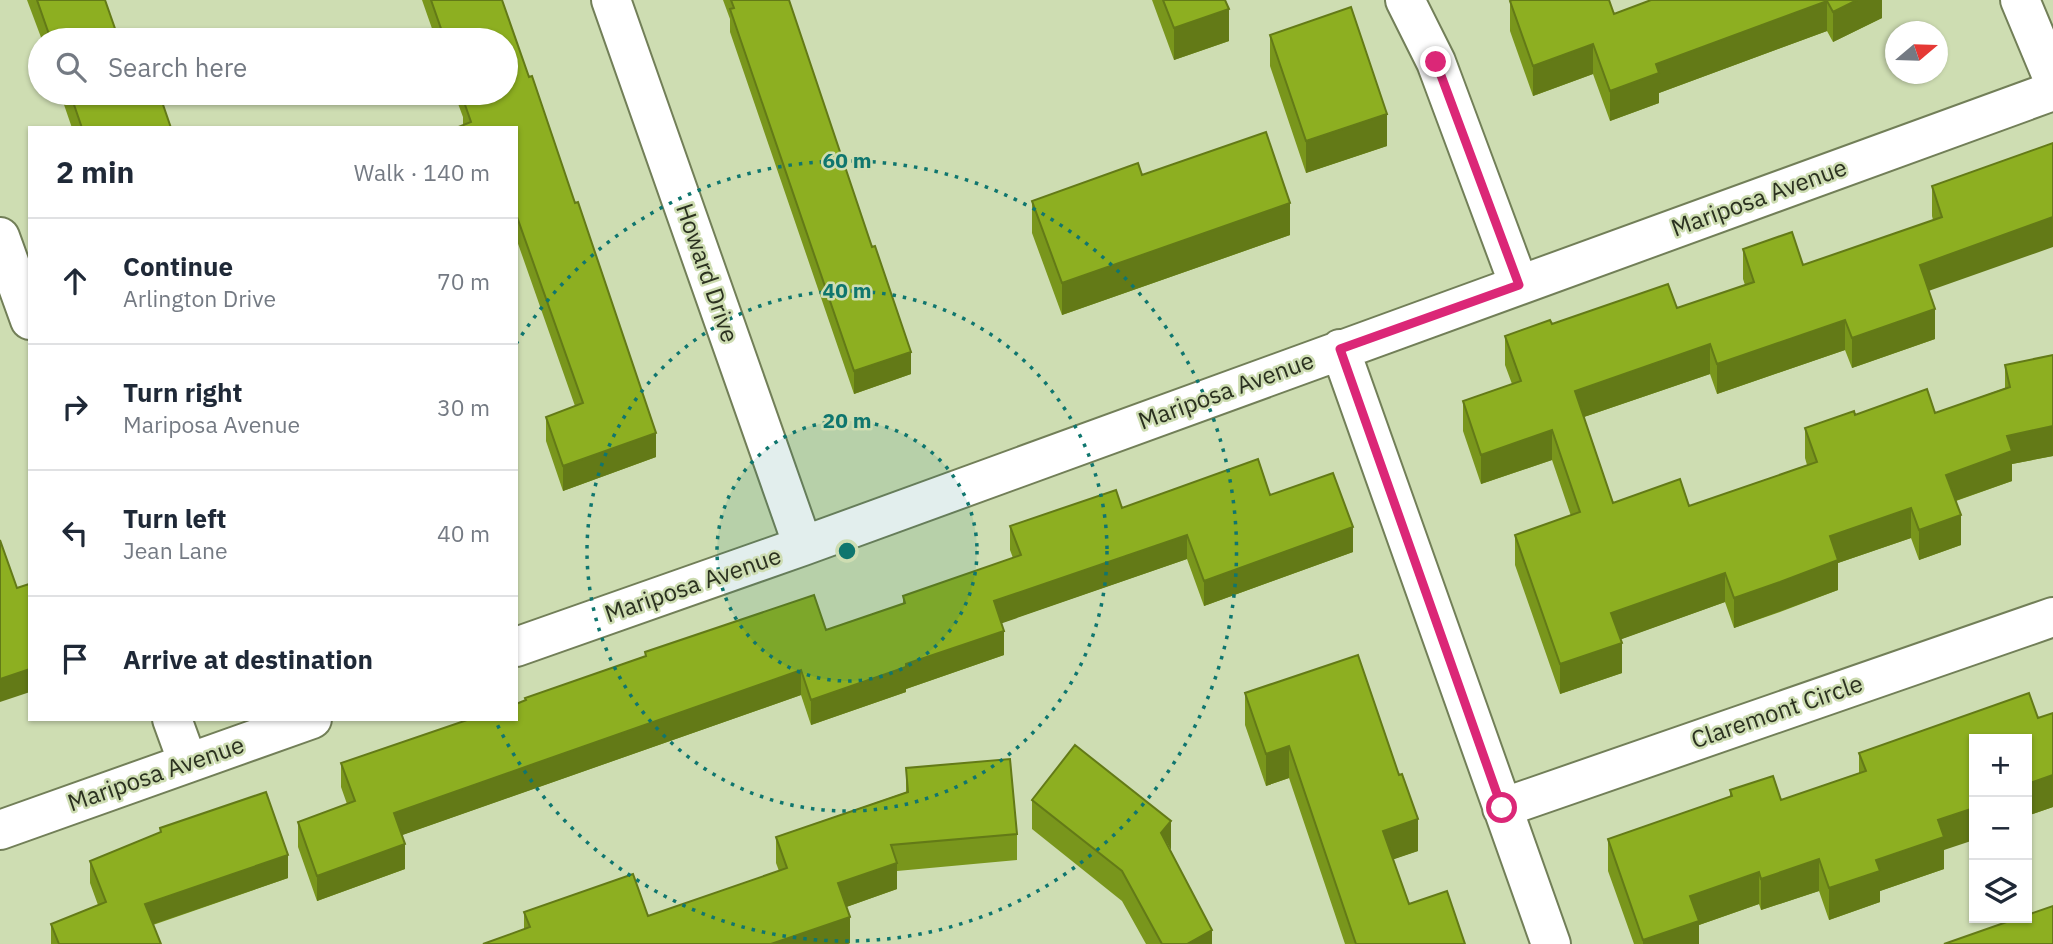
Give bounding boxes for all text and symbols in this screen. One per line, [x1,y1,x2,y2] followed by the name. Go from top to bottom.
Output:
[1885,21,1948,84] north arrow
[28,28,518,105] search box
[1420,46,1451,77] route end
[52,48,90,86] icon: search
[108,50,247,84] text: Search here
[823,146,871,174] text: 60 m
[1666,150,1851,244] street label: Mariposa Avenue
[56,152,134,191] text: 2 min
[354,157,490,187] text: Walk · 140 m
[669,199,747,347] street label: Howard Drive
[123,249,233,283] text: Continue
[56,262,94,300] icon: ahead
[437,266,490,296] text: 70 m
[823,276,871,304] text: 40 m
[123,283,276,313] text: Arlington Drive
[1133,343,1318,437] street label: Mariposa Avenue
[123,375,242,409] text: Turn right
[56,388,94,426] icon: right
[437,392,490,422] text: 30 m
[823,406,871,434] text: 20 m
[123,409,300,439] text: Mariposa Avenue
[123,501,226,535] text: Turn left
[56,514,94,552] icon: left
[437,518,490,548] text: 40 m
[123,535,228,565] text: Jean Lane
[600,539,785,629] street label: Mariposa Avenue
[835,539,859,563] centre of rings
[56,640,94,678] icon: arrive
[123,642,373,676] text: Arrive at destination
[1687,667,1867,755] street label: Claremont Circle
[63,728,248,818] street label: Mariposa Avenue
[1969,734,2032,923] map controls
[1969,734,2032,797] button: +
[1486,792,1517,823] route start
[1969,797,2032,860] button: −
[1969,860,2032,923] button: layers

